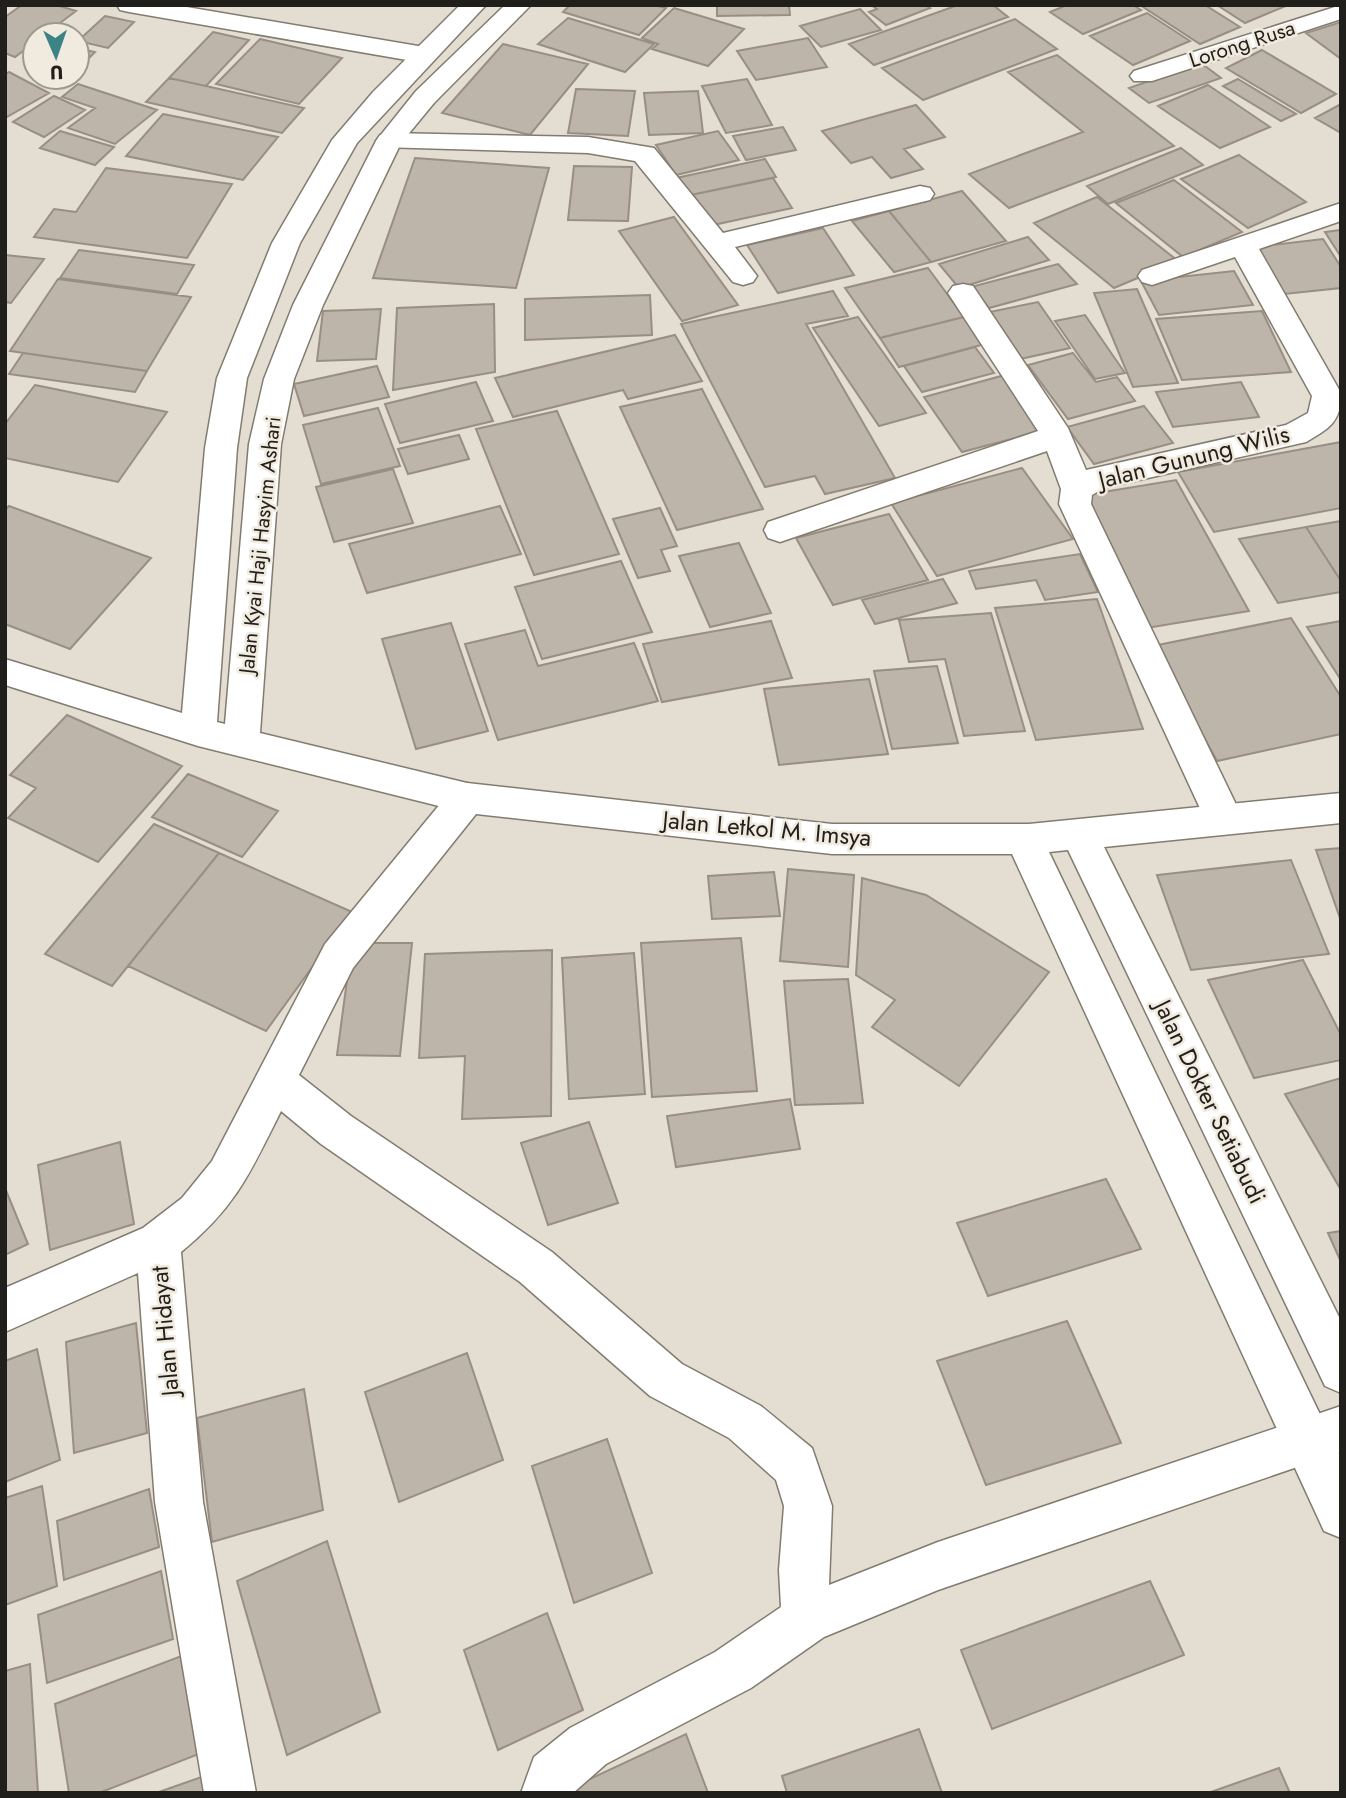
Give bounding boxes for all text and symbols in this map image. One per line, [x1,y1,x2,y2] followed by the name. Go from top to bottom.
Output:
[1185,13,1299,75] street label: Lorong Rusa
[21,21,91,91] north arrow
[49,59,64,86] text: U
[231,415,288,678] street label: Jalan Kyai Haji Hasyim Ashari
[1092,416,1293,498] street label: Jalan Gunung Wilis
[658,802,873,855] street label: Jalan Letkol M. Imsya
[1145,991,1275,1210] street label: Jalan Dokter Setiabudi
[141,1264,188,1401] street label: Jalan Hidayat

